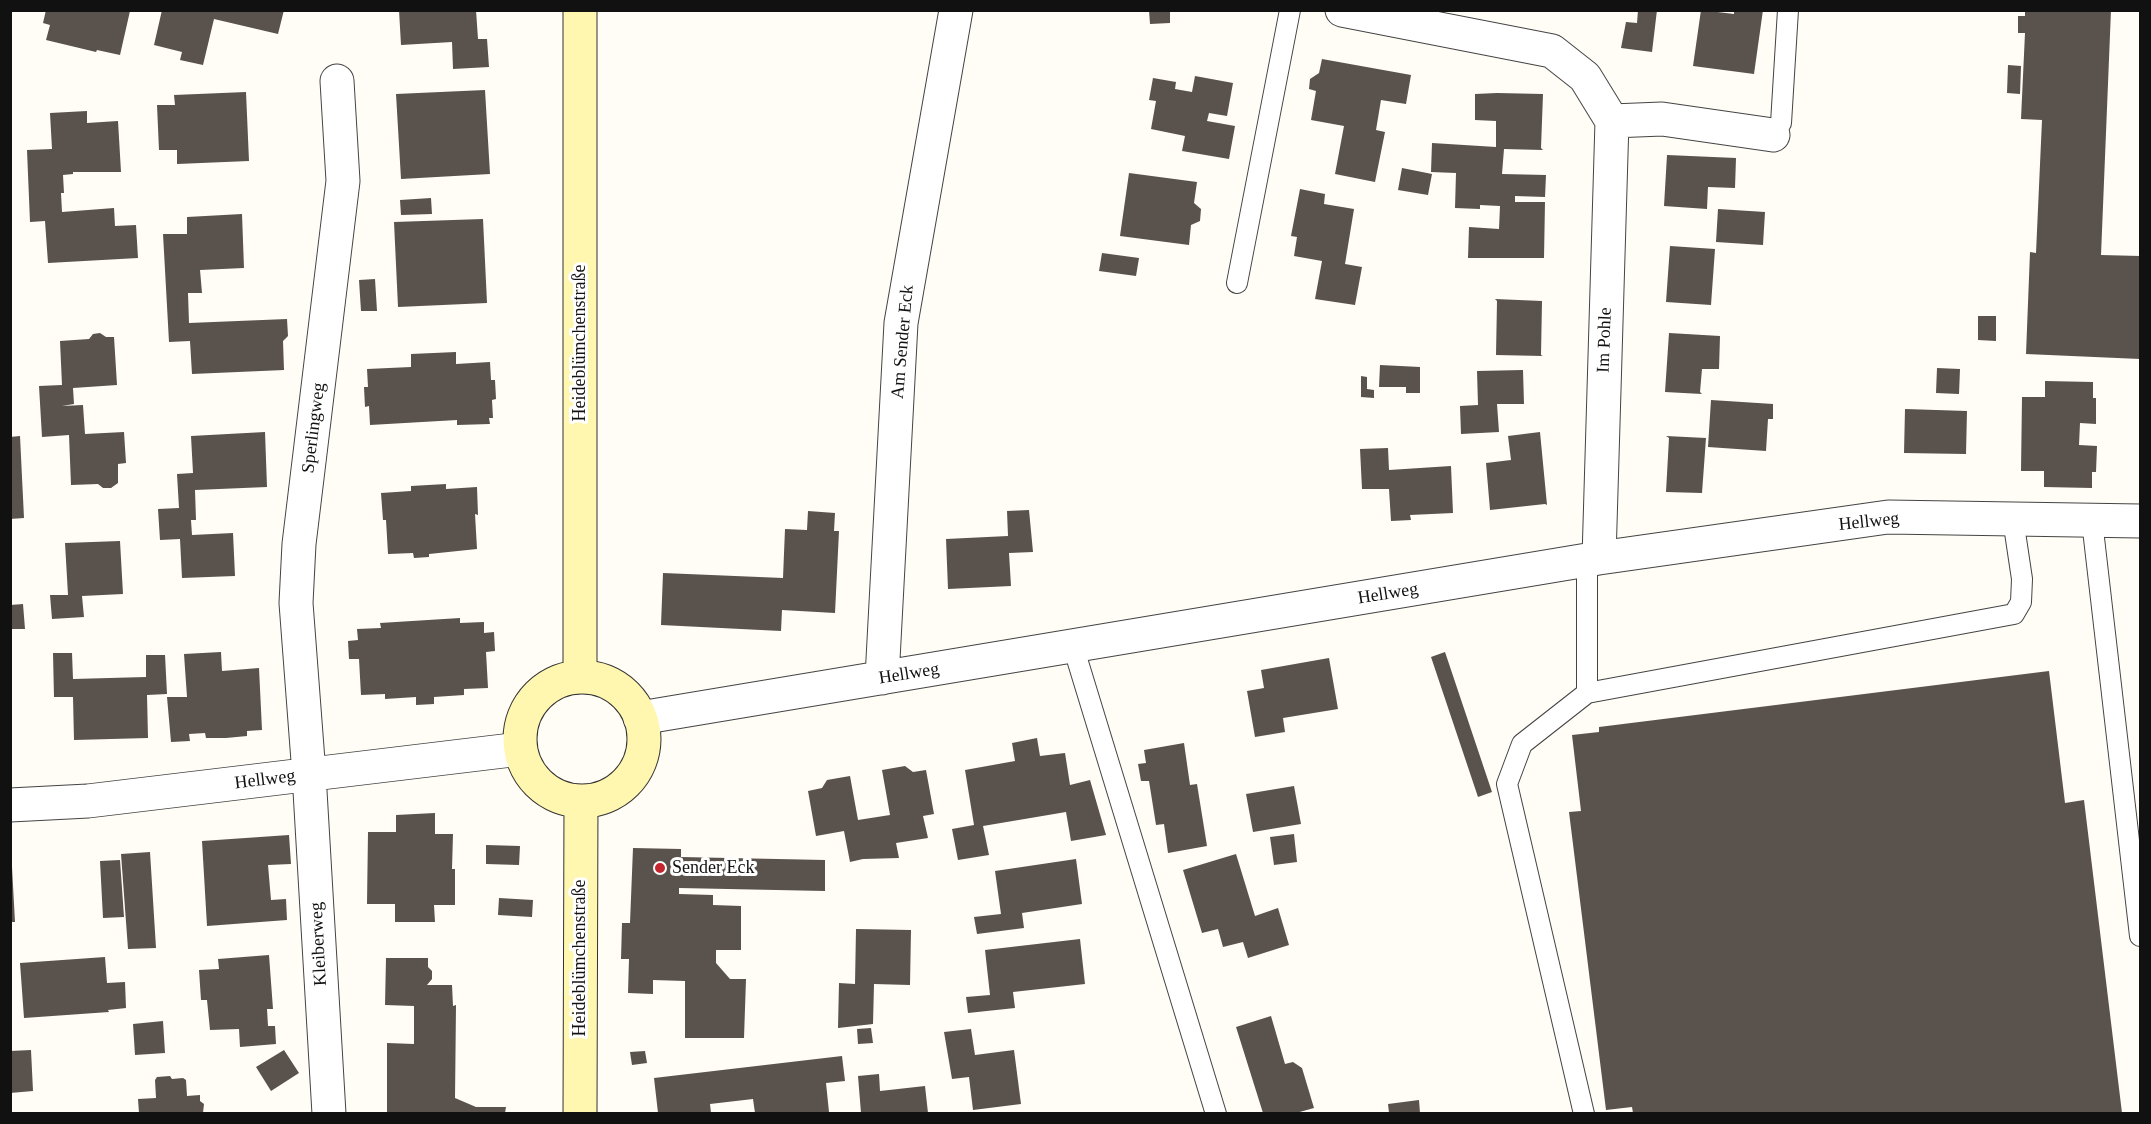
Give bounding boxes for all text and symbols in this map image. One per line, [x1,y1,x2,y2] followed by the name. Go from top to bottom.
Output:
[569,265,591,421] street label: Heideblümchenstraße
[887,284,919,400] street label: Am Sender Eck
[1593,307,1617,373] street label: Im Pohle
[298,382,330,474] street label: Sperlingweg
[1838,508,1900,536] street label: Hellweg
[1356,579,1420,609] street label: Hellweg
[877,659,941,689] street label: Hellweg
[233,766,297,794] street label: Hellweg
[672,857,754,879] place label: Sender Eck
[653,861,667,875] marker: Sender Eck
[569,880,591,1036] street label: Heideblümchenstraße
[306,902,332,986] street label: Kleiberweg

